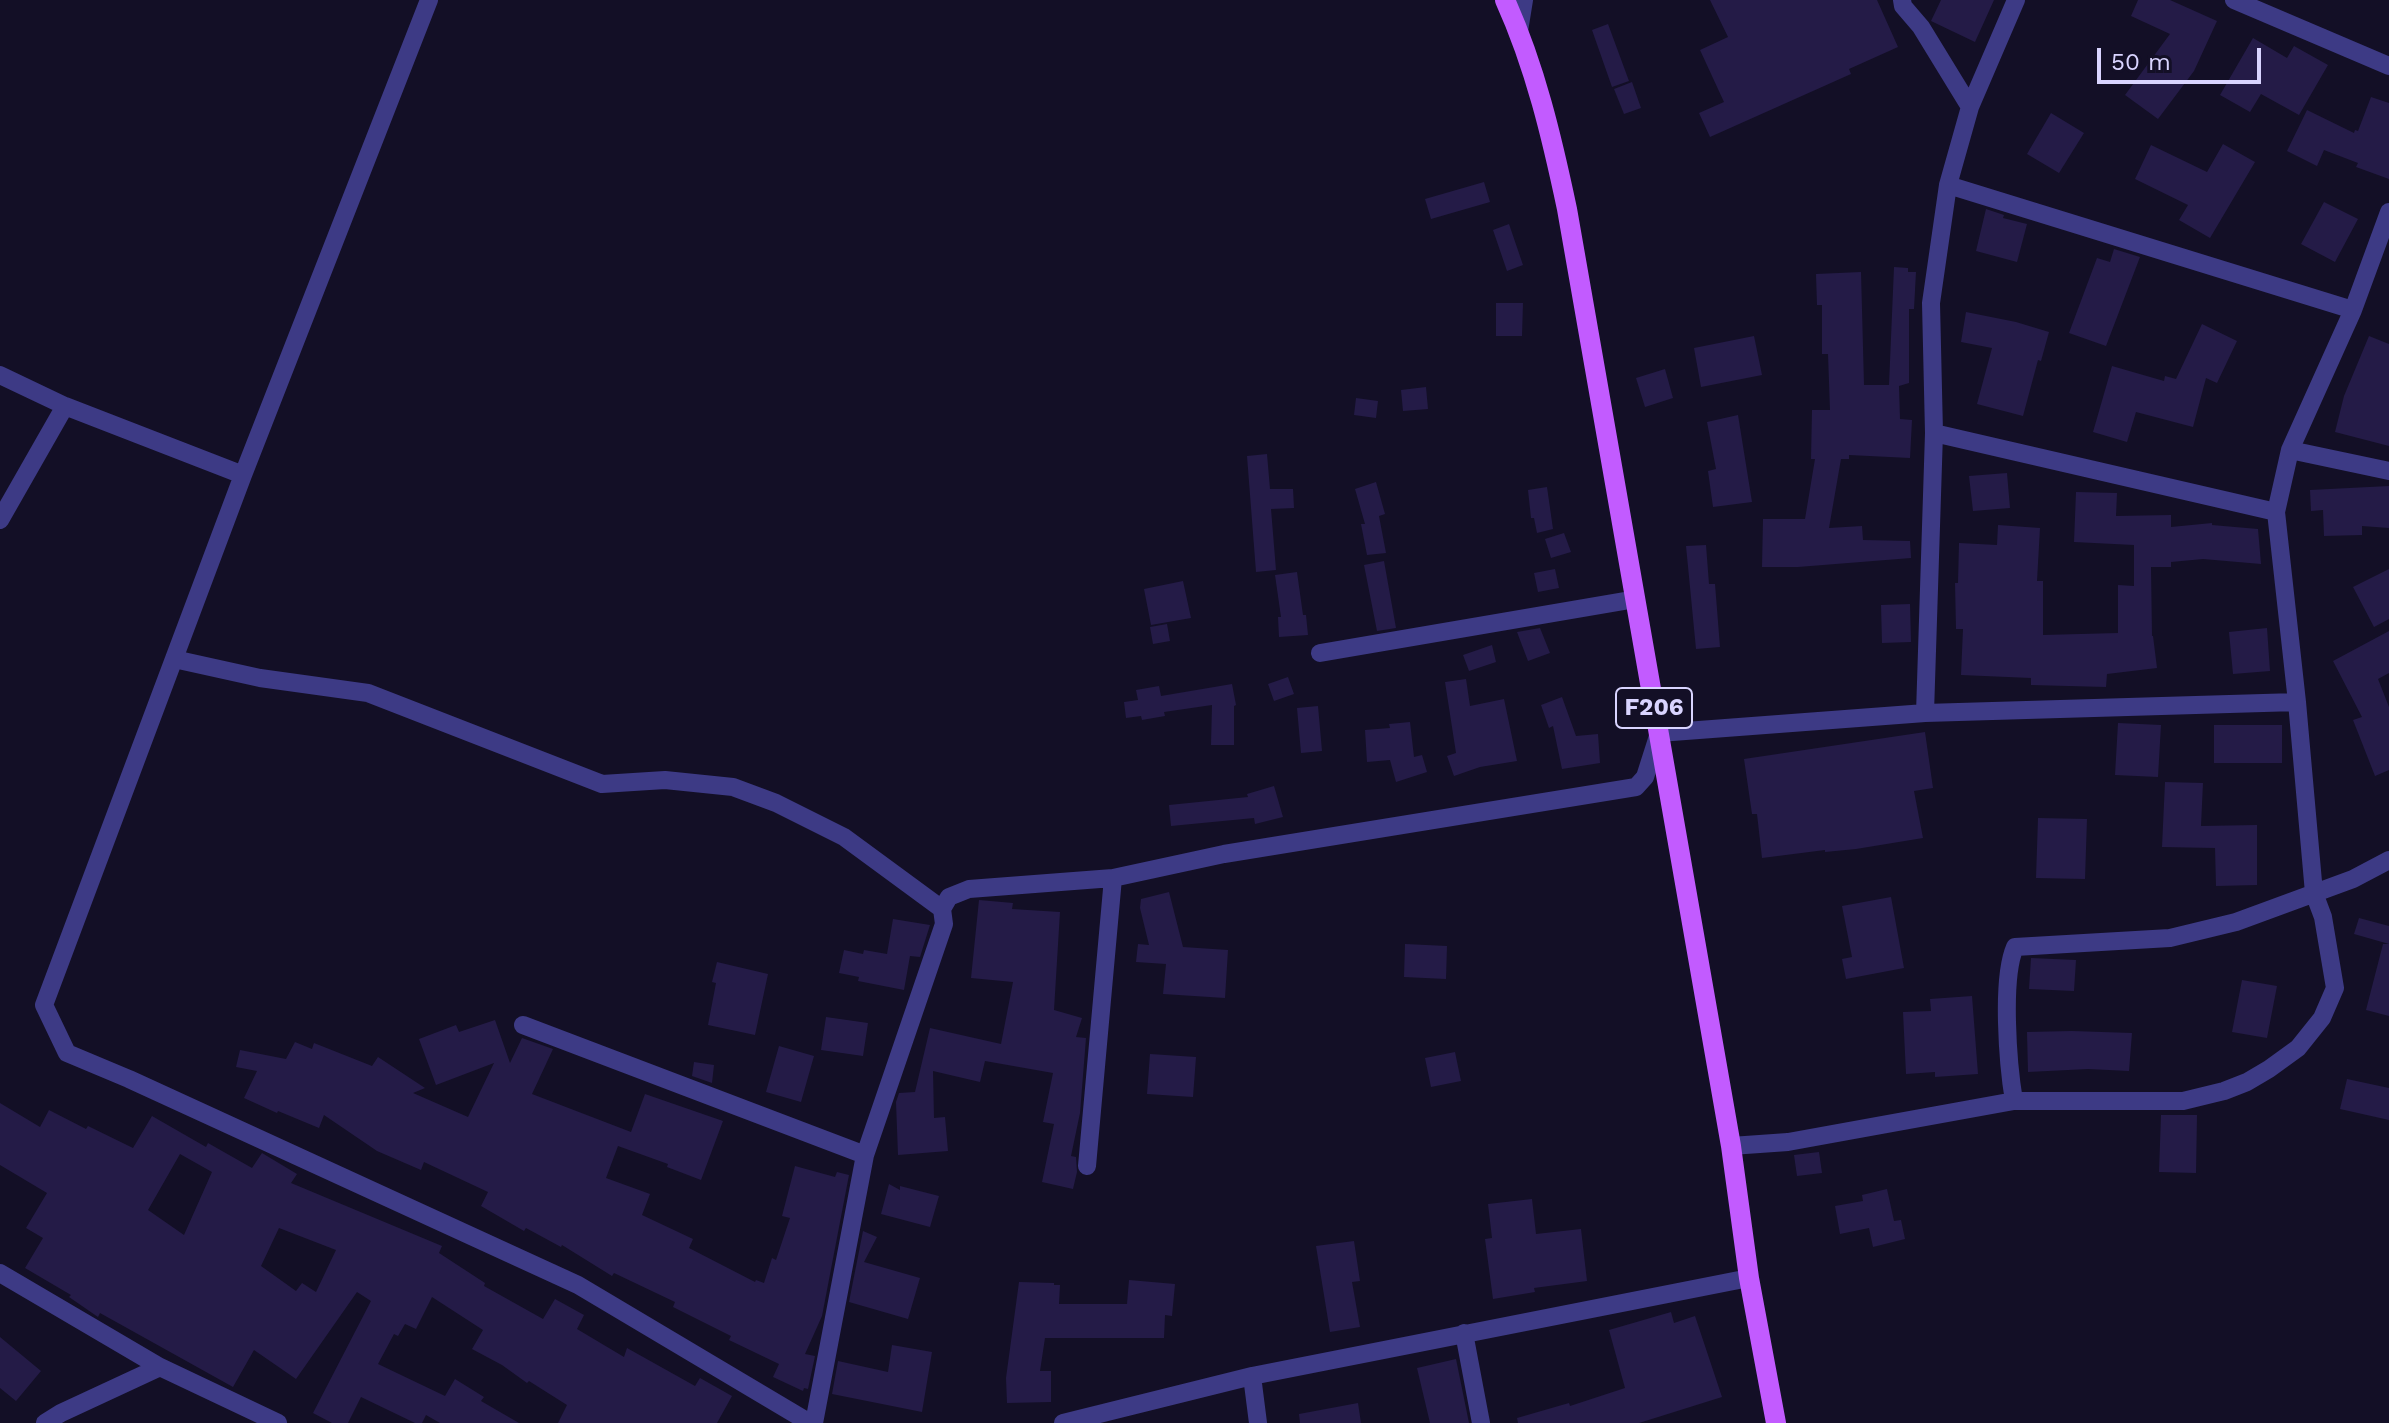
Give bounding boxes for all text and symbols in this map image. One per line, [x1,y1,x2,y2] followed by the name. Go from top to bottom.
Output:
[2101,32,2265,82] scale bar
[2111,48,2171,76] text: 50 m
[1616,688,1692,728] road number: F206

